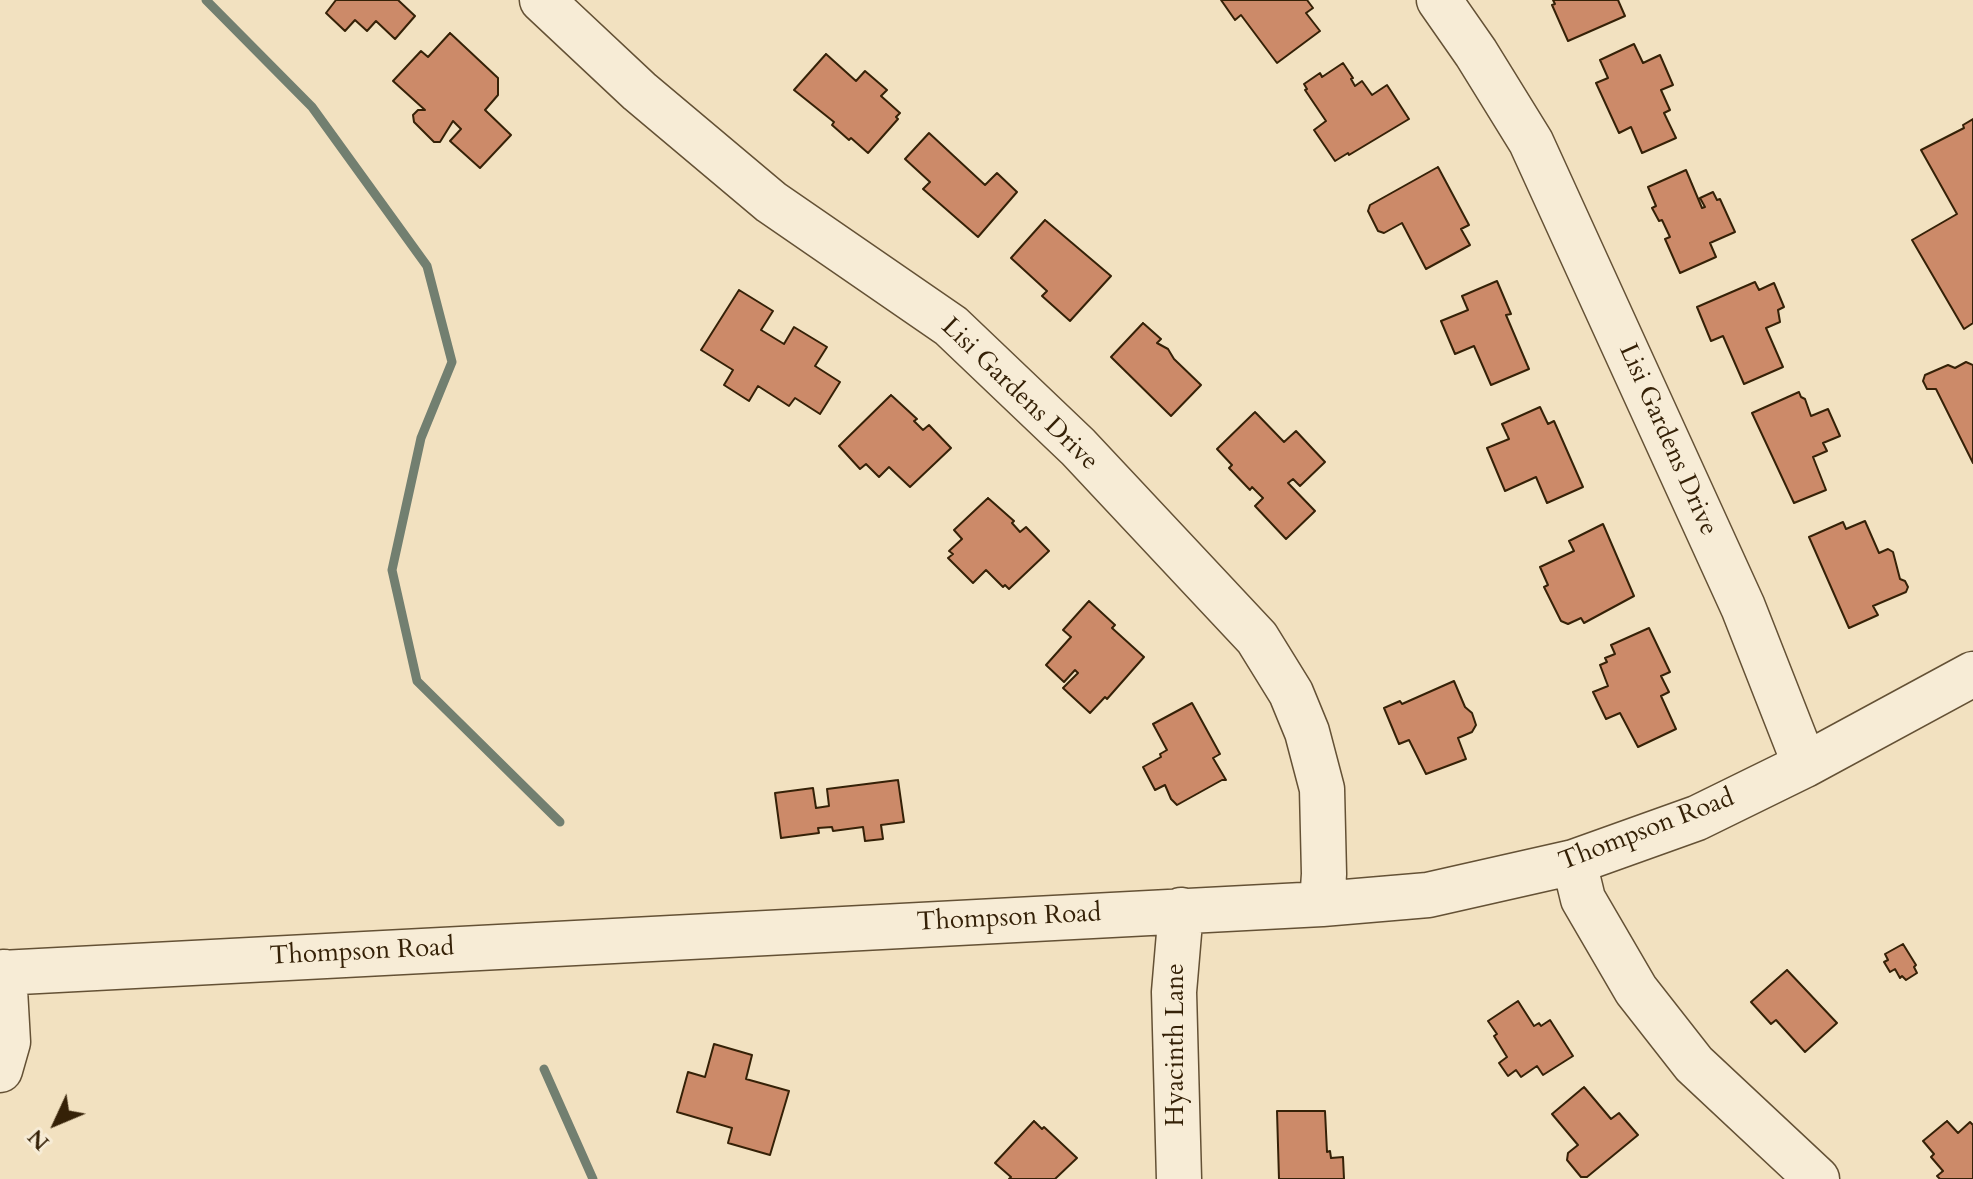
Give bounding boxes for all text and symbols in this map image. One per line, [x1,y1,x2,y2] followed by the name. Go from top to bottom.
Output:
[934,312,1104,478] street label: Lisi Gardens Drive
[1611,339,1723,541] street label: Lisi Gardens Drive
[1555,783,1739,879] street label: Thompson Road
[916,899,1102,939] street label: Thompson Road
[269,933,455,973] street label: Thompson Road
[1161,963,1193,1127] street label: Hyacinth Lane
[16,1083,96,1163] north arrow
[21,1122,56,1157] text: N

